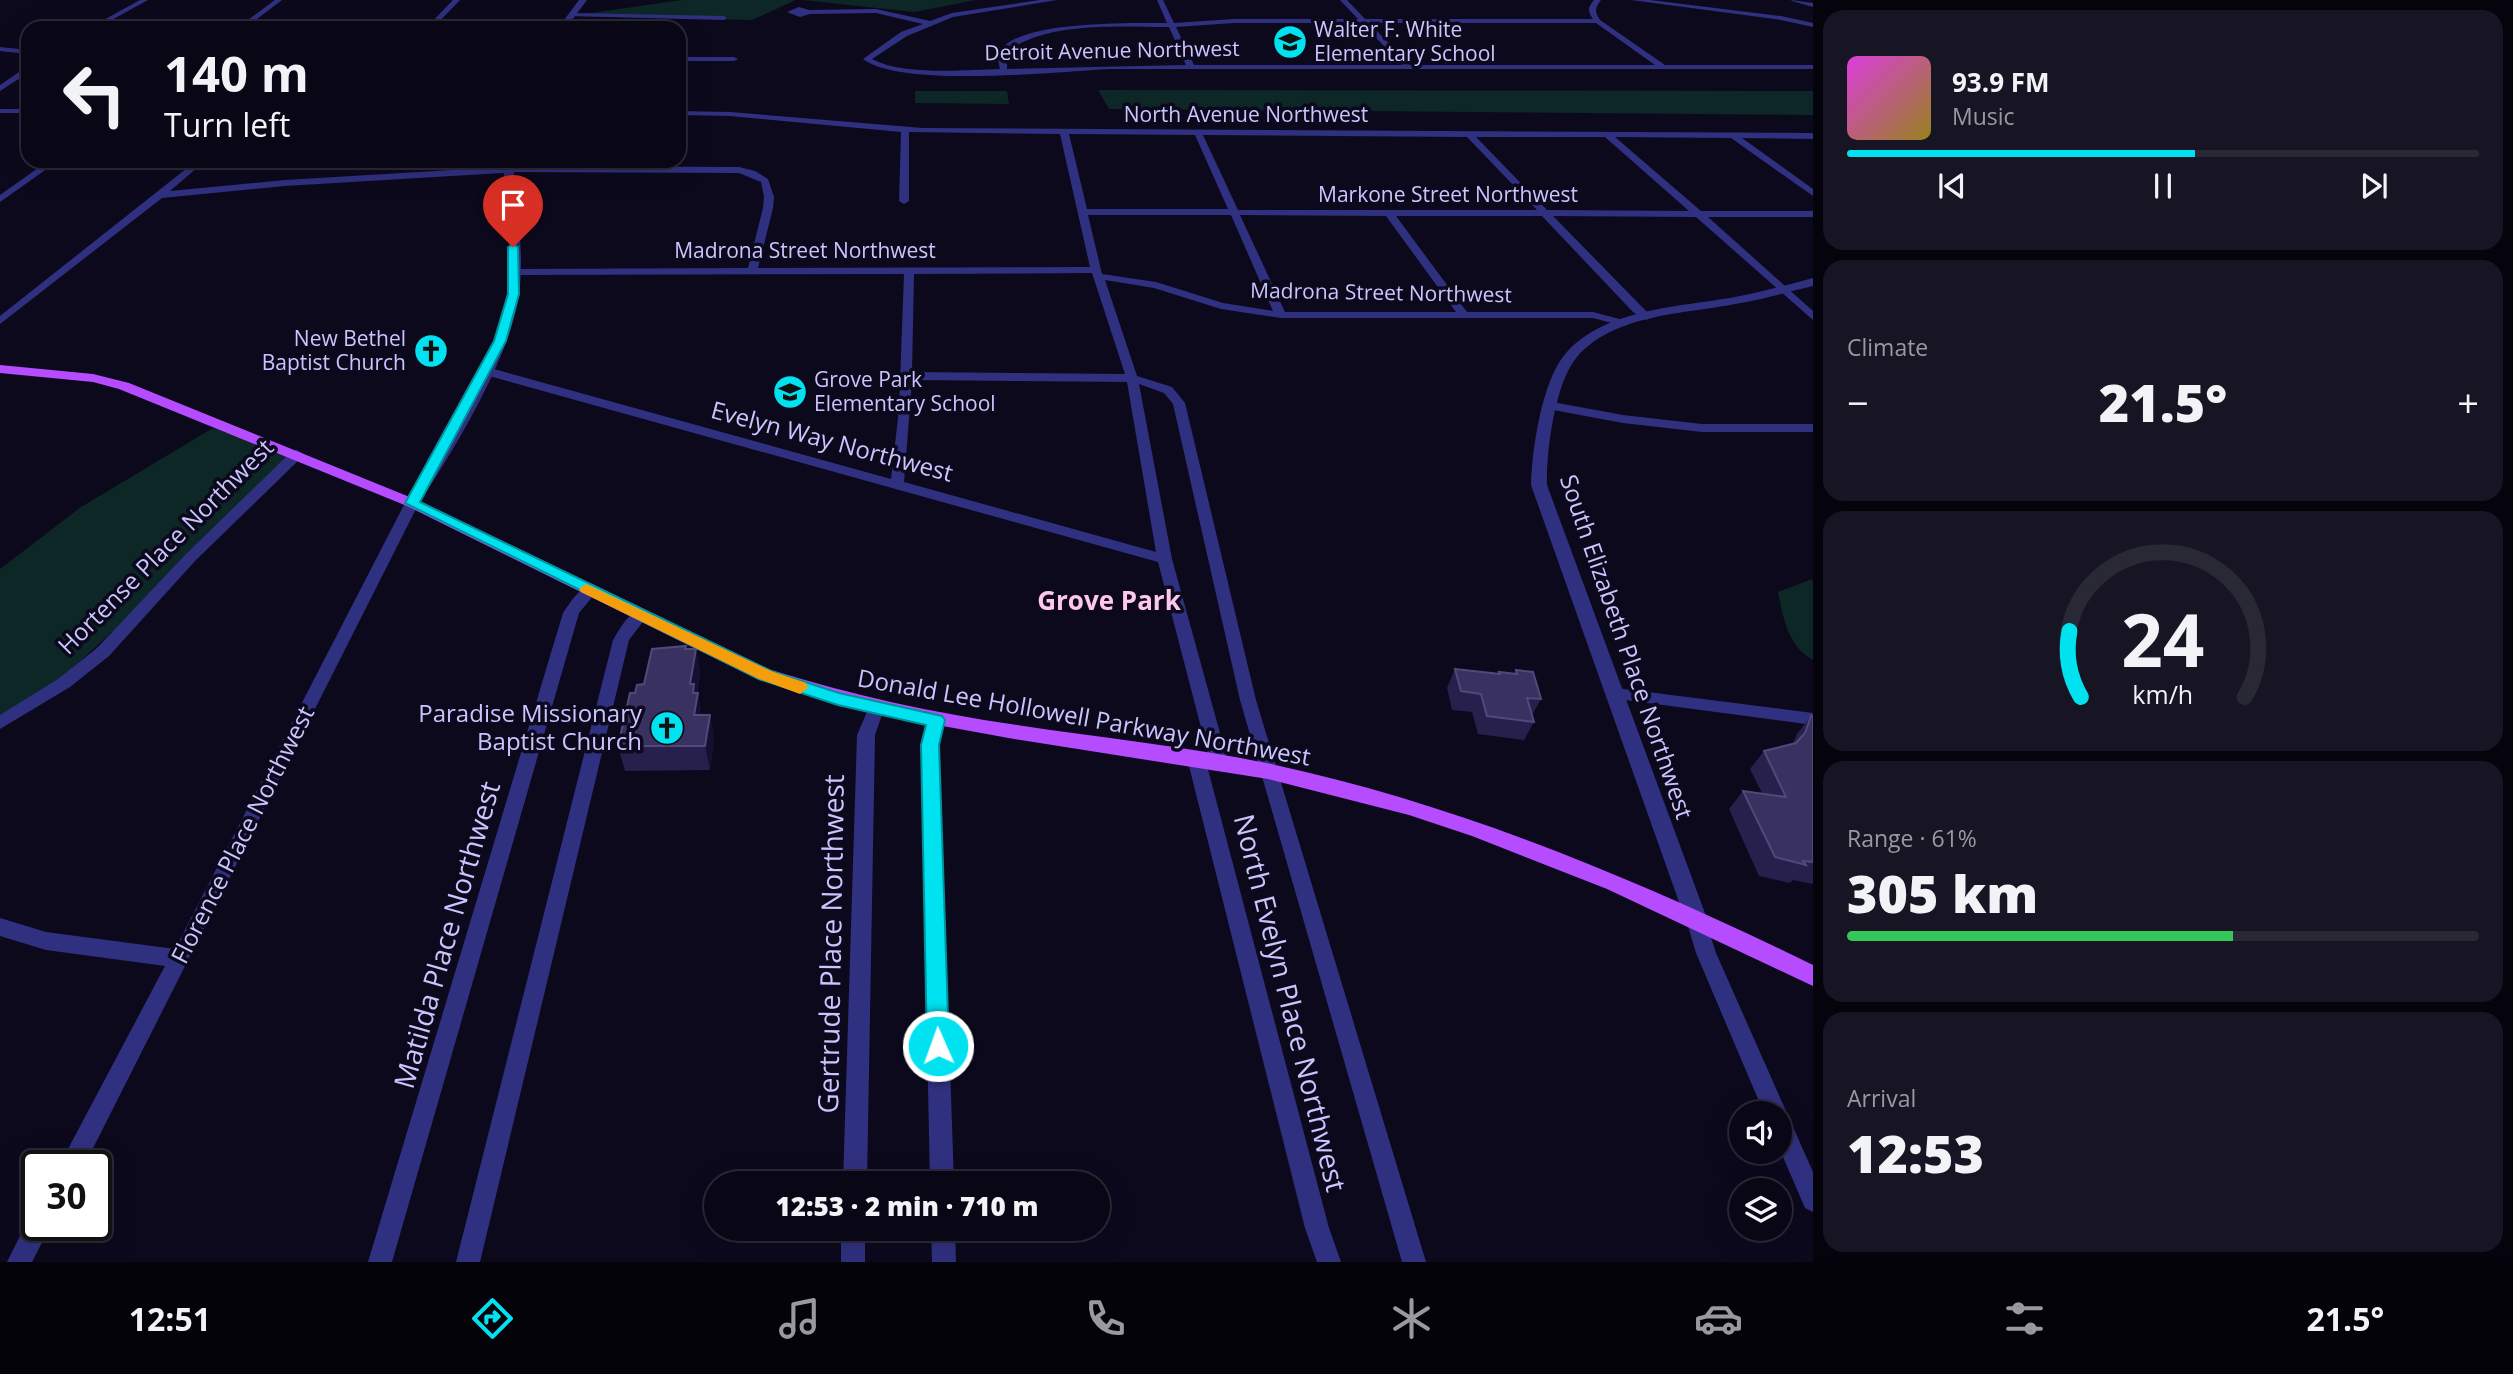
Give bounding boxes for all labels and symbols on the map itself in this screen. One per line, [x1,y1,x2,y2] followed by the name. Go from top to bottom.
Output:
[1314,15,1496,67] place label: Walter F. White Elementary School
[1271,23,1309,61] school or university icon: Walter F. White Elementary School
[984,34,1240,66] street label: Detroit Avenue Northwest
[1124,100,1368,128] street label: North Avenue Northwest
[483,175,543,247] pin
[1318,180,1578,208] street label: Markone Street Northwest
[674,236,936,264] street label: Madrona Street Northwest
[1250,276,1512,308] street label: Madrona Street Northwest
[262,324,406,376] place label: New Bethel Baptist Church
[412,332,450,370] church icon: New Bethel Baptist Church
[814,365,996,417] place label: Grove Park Elementary School
[771,373,809,411] school or university icon: Grove Park Elementary School
[708,392,957,489] street label: Evelyn Way Northwest
[50,431,280,661] street label: Hortense Place Northwest
[1553,470,1702,823] street label: South Elizabeth Place Northwest
[1037,582,1182,618] district label: Grove Park
[855,660,1314,773] street label: Donald Lee Hollowell Parkway Northwest
[418,696,643,757] place label: Paradise Missionary Baptist Church
[162,700,321,969] street label: Florence Place Northwest
[648,709,686,747] church icon: Paradise Missionary Baptist Church
[808,774,852,1114] street label: Gertrude Place Northwest
[384,777,508,1093] street label: Matilda Place Northwest
[1226,810,1356,1195] street label: North Evelyn Place Northwest
[901,1009,975,1083] position arrow
[21,1150,112,1241] speed limit sign: 30

